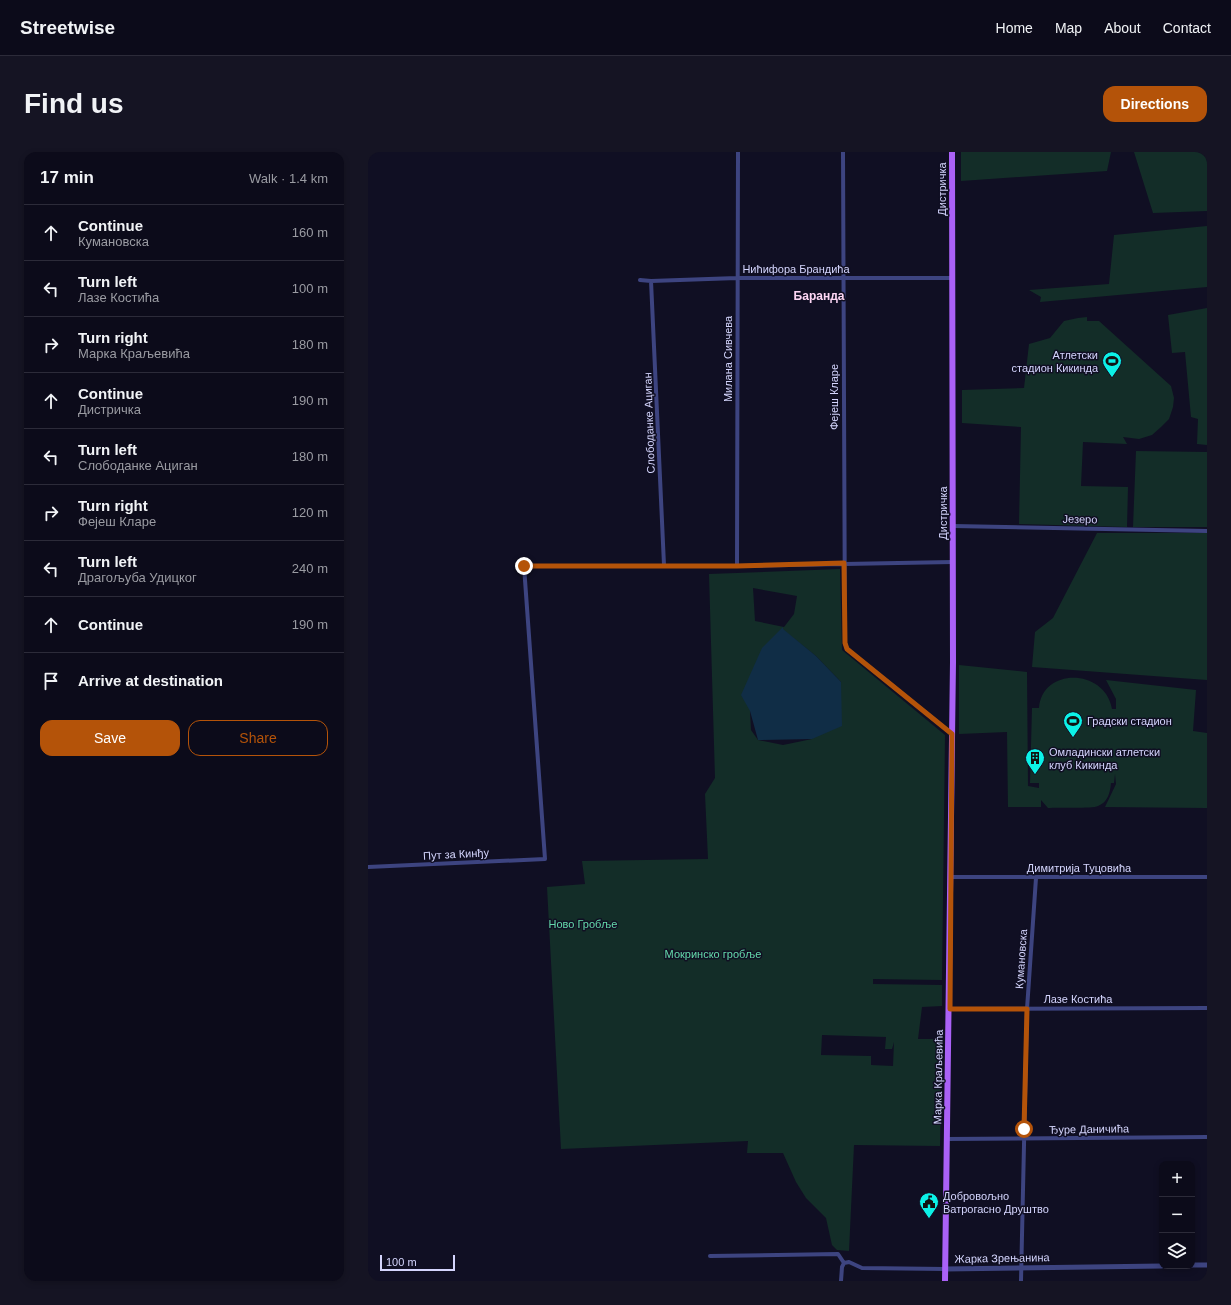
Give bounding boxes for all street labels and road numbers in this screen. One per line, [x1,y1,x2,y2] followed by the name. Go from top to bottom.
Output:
[936,161,948,216] street label: Дистричка
[742,263,850,275] street label: Нићифора Брандића
[722,315,734,402] street label: Милана Сивчева
[828,364,840,430] street label: Фејеш Кларе
[641,372,657,474] street label: Слободанке Ациган
[937,485,949,540] street label: Дистричка
[1063,513,1097,525] street label: Језеро
[423,846,490,862] street label: Пут за Кинђу
[1027,862,1132,874] street label: Димитрија Туцовића
[1013,928,1029,989] street label: Кумановска
[1044,993,1113,1005] street label: Лазе Костића
[931,1029,945,1124] street label: Марка Краљевића
[1049,1122,1130,1136] street label: Ђуре Даничића
[954,1251,1051,1265] street label: Жарка Зрењанина

